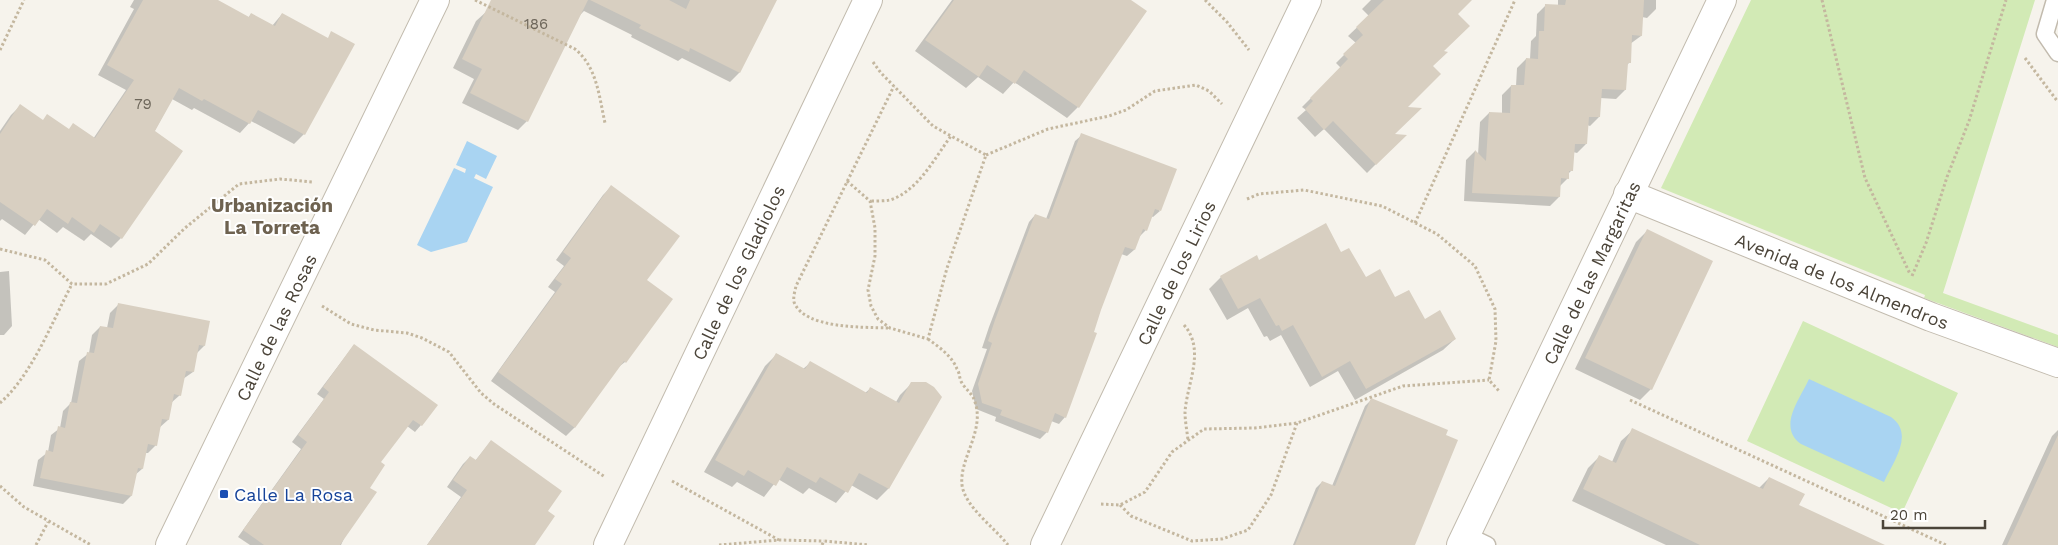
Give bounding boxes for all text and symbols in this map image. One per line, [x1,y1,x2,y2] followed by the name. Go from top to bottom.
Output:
[524,15,548,33] house number: 186
[134,95,152,113] house number: 79
[1539,178,1644,368] street label: Calle de las Margaritas
[687,182,789,363] street label: Calle de los Gladiolos
[211,194,333,239] district label: Urbanización La Torreta
[1132,197,1220,349] street label: Calle de los Lirios
[1732,228,1952,333] street label: Avenida de los Almendros
[231,250,320,404] street label: Calle de las Rosas
[234,484,353,505] place label: Calle La Rosa
[218,488,230,500] marker: Calle La Rosa
[1883,498,1986,530] scale bar
[1890,506,1928,524] text: 20 m

